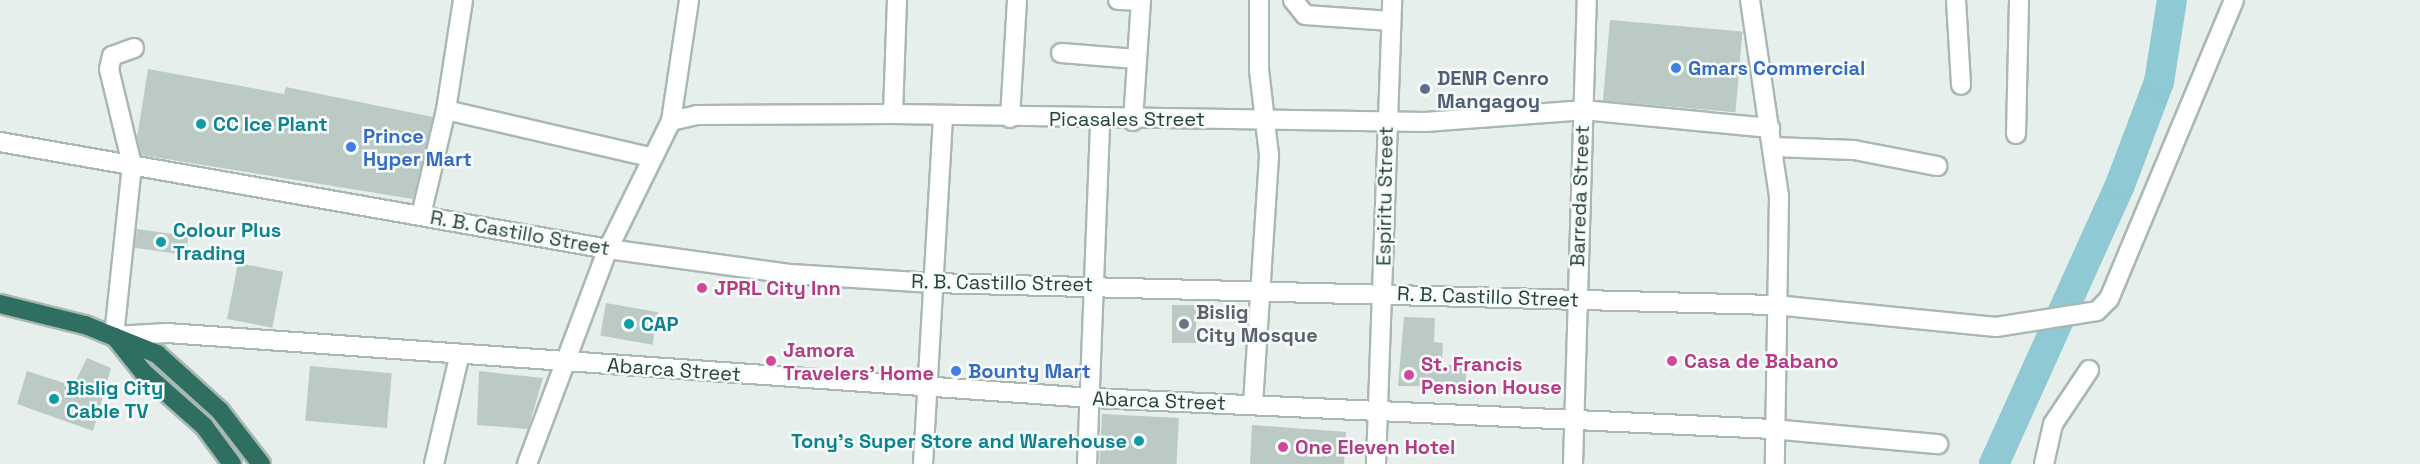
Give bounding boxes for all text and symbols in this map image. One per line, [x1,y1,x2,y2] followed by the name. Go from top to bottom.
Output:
[1688,56,1865,80] place label: Gmars Commercial
[1669,61,1683,75] marker: Gmars Commercial
[1437,66,1549,113] place label: DENR Cenro Mangagoy
[1418,82,1432,96] marker: DENR Cenro Mangagoy
[1049,107,1205,131] street label: Picasales Street
[213,112,328,136] place label: CC Ice Plant
[194,117,208,131] marker: CC Ice Plant
[363,124,472,171] place label: Prince Hyper Mart
[1566,125,1594,267] street label: Barreda Street
[1372,126,1398,266] street label: Espiritu Street
[344,140,358,154] marker: Prince Hyper Mart
[428,205,612,261] street label: R. B. Castillo Street
[173,219,281,266] place label: Colour Plus Trading
[154,235,168,249] marker: Colour Plus Trading
[910,269,1094,297] street label: R. B. Castillo Street
[714,276,841,300] place label: JPRL City Inn
[695,281,709,295] marker: JPRL City Inn
[1396,282,1580,312] street label: R. B. Castillo Street
[1196,300,1318,347] place label: Bislig City Mosque
[641,312,678,336] place label: CAP
[622,317,636,331] marker: CAP
[1177,317,1191,331] marker: Bislig City Mosque
[783,338,934,385] place label: Jamora Travelers' Home
[1684,349,1838,373] place label: Casa de Babano
[1421,352,1562,399] place label: St. Francis Pension House
[606,353,742,387] street label: Abarca Street
[764,354,778,368] marker: Jamora Travelers' Home
[1665,354,1679,368] marker: Casa de Babano
[968,359,1091,383] place label: Bounty Mart
[949,364,963,378] marker: Bounty Mart
[1402,368,1416,382] marker: St. Francis Pension House
[66,376,163,423] place label: Bislig City Cable TV
[1092,387,1226,415] street label: Abarca Street
[47,392,61,406] marker: Bislig City Cable TV
[791,429,1127,453] place label: Tony's Super Store and Warehouse
[1132,434,1146,448] marker: Tony's Super Store and Warehouse
[1295,435,1455,459] place label: One Eleven Hotel
[1276,440,1290,454] marker: One Eleven Hotel

